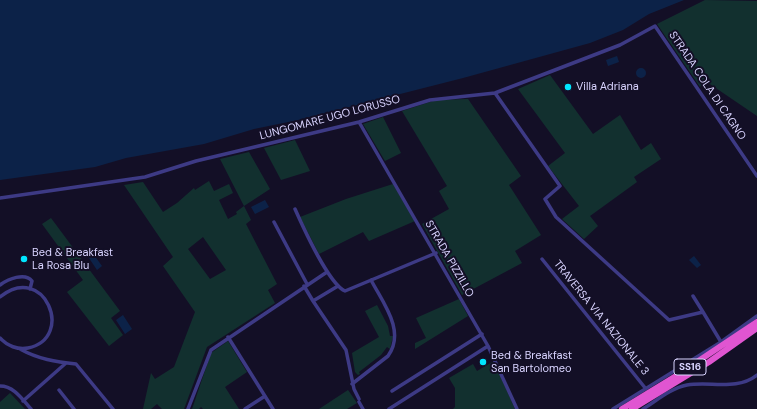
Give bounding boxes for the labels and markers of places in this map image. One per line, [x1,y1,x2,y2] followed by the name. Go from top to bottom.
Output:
[576,80,639,94] place label: Villa Adriana
[563,82,573,92] marker: Villa Adriana
[32,246,113,272] place label: Bed & Breakfast La Rosa Blu
[19,254,29,264] marker: Bed & Breakfast La Rosa Blu
[491,349,572,375] place label: Bed & Breakfast San Bartolomeo
[478,357,488,367] marker: Bed & Breakfast San Bartolomeo

